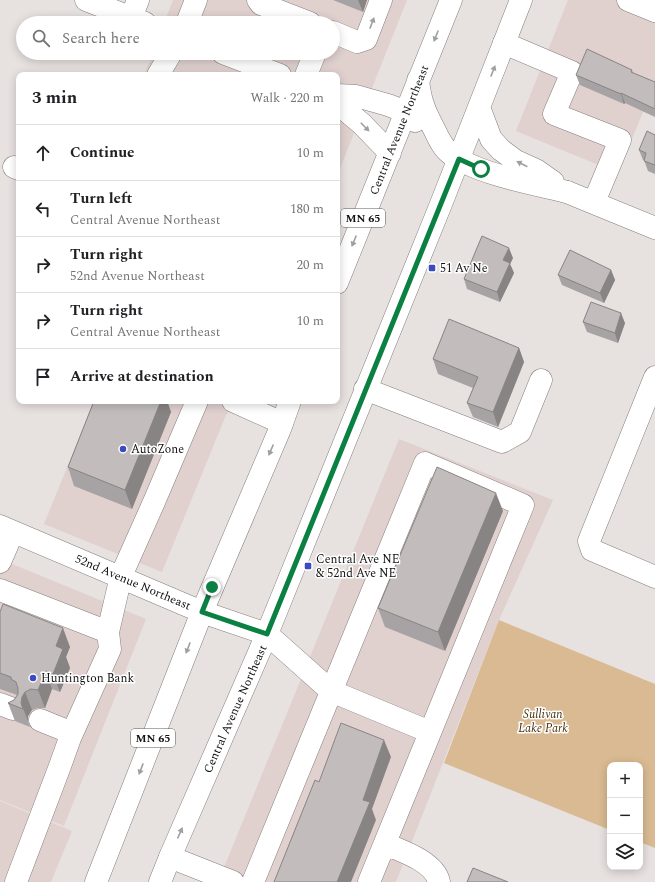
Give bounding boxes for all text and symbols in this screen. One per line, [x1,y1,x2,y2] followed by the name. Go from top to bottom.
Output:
[16,16,340,60] search box
[370,17,376,29] one-way arrow
[30,27,52,49] icon: search
[62,27,140,50] text: Search here
[433,31,439,43] one-way arrow
[365,62,434,198] street label: Central Avenue Northeast
[491,64,497,76] one-way arrow
[32,85,77,111] text: 3 min
[250,88,324,108] text: Walk · 220 m
[360,122,370,132] one-way arrow
[70,141,135,164] text: Continue
[32,142,54,164] icon: ahead
[297,143,324,163] text: 10 m
[472,160,490,178] route start
[516,160,528,167] one-way arrow
[70,187,132,210] text: Turn left
[32,198,54,220] icon: left
[290,199,324,219] text: 180 m
[341,209,385,227] road number: MN 65
[70,210,220,230] text: Central Avenue Northeast
[351,236,357,247] one-way arrow
[70,243,143,266] text: Turn right
[32,254,54,276] icon: right
[297,255,324,275] text: 20 m
[440,259,488,278] place label: 51 Av Ne
[427,263,437,273] marker: 51 Av Ne
[70,266,205,286] text: 52nd Avenue Northeast
[70,299,143,322] text: Turn right
[32,310,54,332] icon: right
[297,311,324,331] text: 10 m
[70,322,220,342] text: Central Avenue Northeast
[70,365,214,388] text: Arrive at destination
[32,366,54,388] icon: arrive
[131,440,184,459] place label: AutoZone
[118,444,128,454] marker: AutoZone
[267,445,273,457] one-way arrow
[72,549,194,616] street label: 52nd Avenue Northeast
[316,550,399,583] place label: Central Ave NE & 52nd Ave NE
[303,561,313,571] marker: Central Ave NE & 52nd Ave NE
[203,578,221,596] route end
[199,642,272,776] street label: Central Avenue Northeast
[184,643,190,655] one-way arrow
[41,669,134,688] place label: Huntington Bank
[28,673,38,683] marker: Huntington Bank
[518,705,568,738] park label: Sullivan Lake Park
[131,729,175,747] road number: MN 65
[607,762,643,870] map controls
[607,762,643,798] button: +
[137,764,143,776] one-way arrow
[607,798,643,834] button: −
[177,827,184,839] one-way arrow
[607,834,643,870] button: layers

